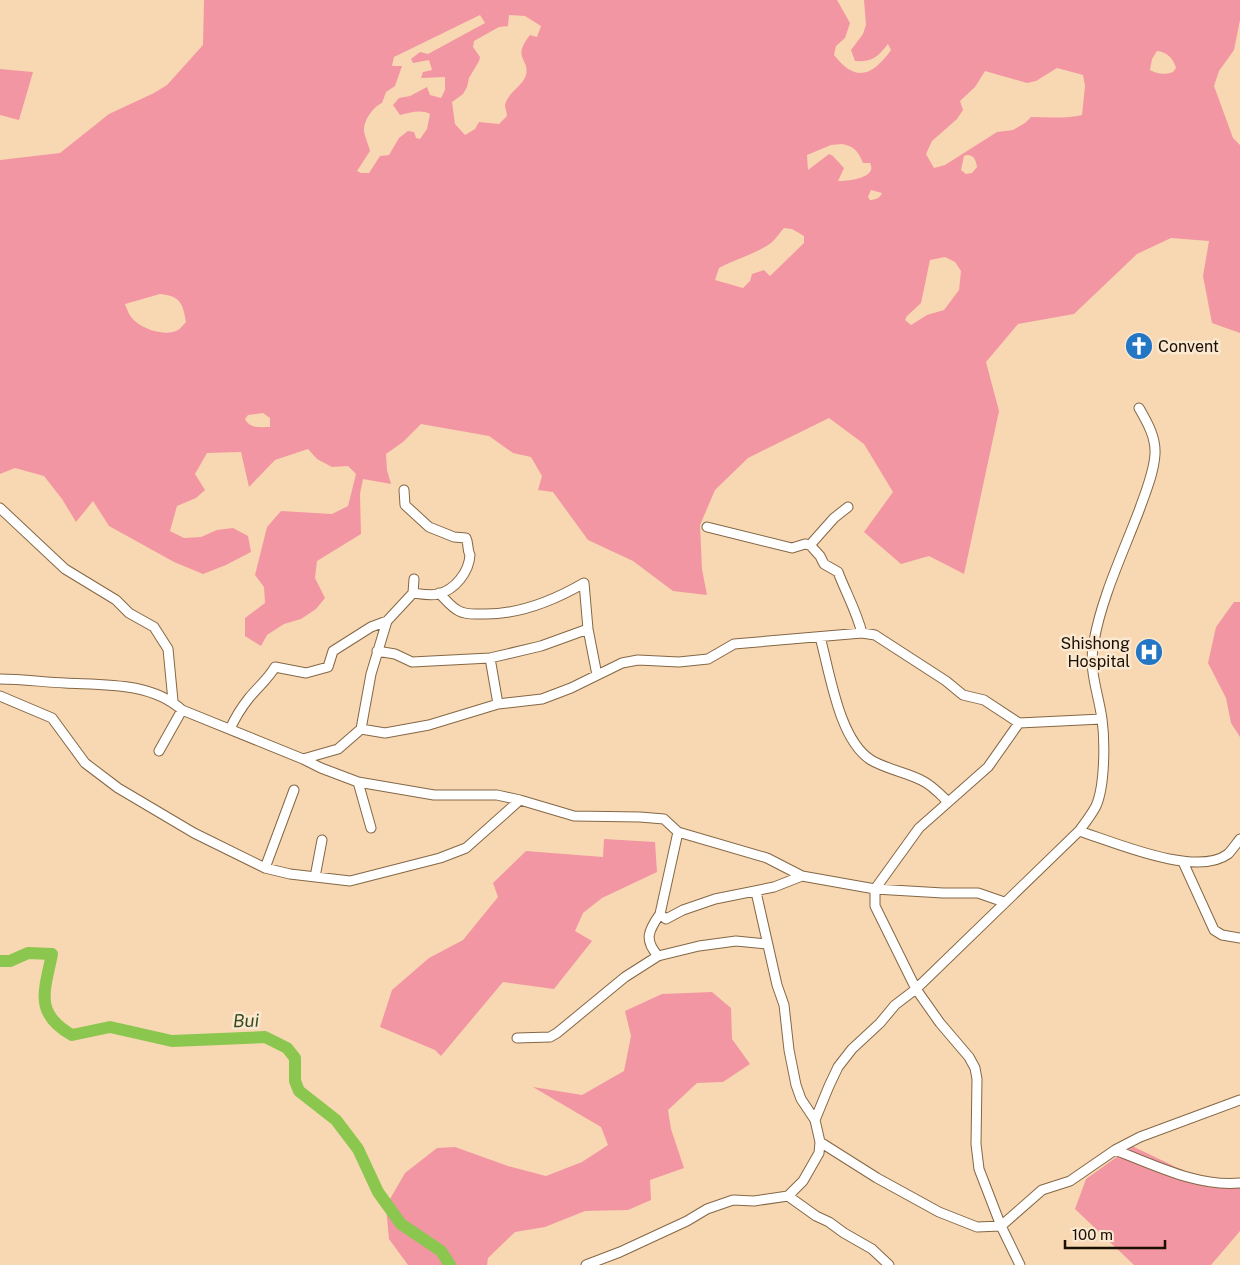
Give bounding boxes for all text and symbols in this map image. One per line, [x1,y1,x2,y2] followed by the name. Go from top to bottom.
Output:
[1124,331,1154,361] church icon: Convent
[1158,337,1219,356] place label: Convent
[1061,634,1130,671] place label: Shishong Hospital
[1134,637,1164,667] hospital icon: Shishong Hospital
[233,1010,260,1031] water label: Bui
[1065,1218,1165,1250] scale bar
[1072,1226,1113,1243] text: 100 m

